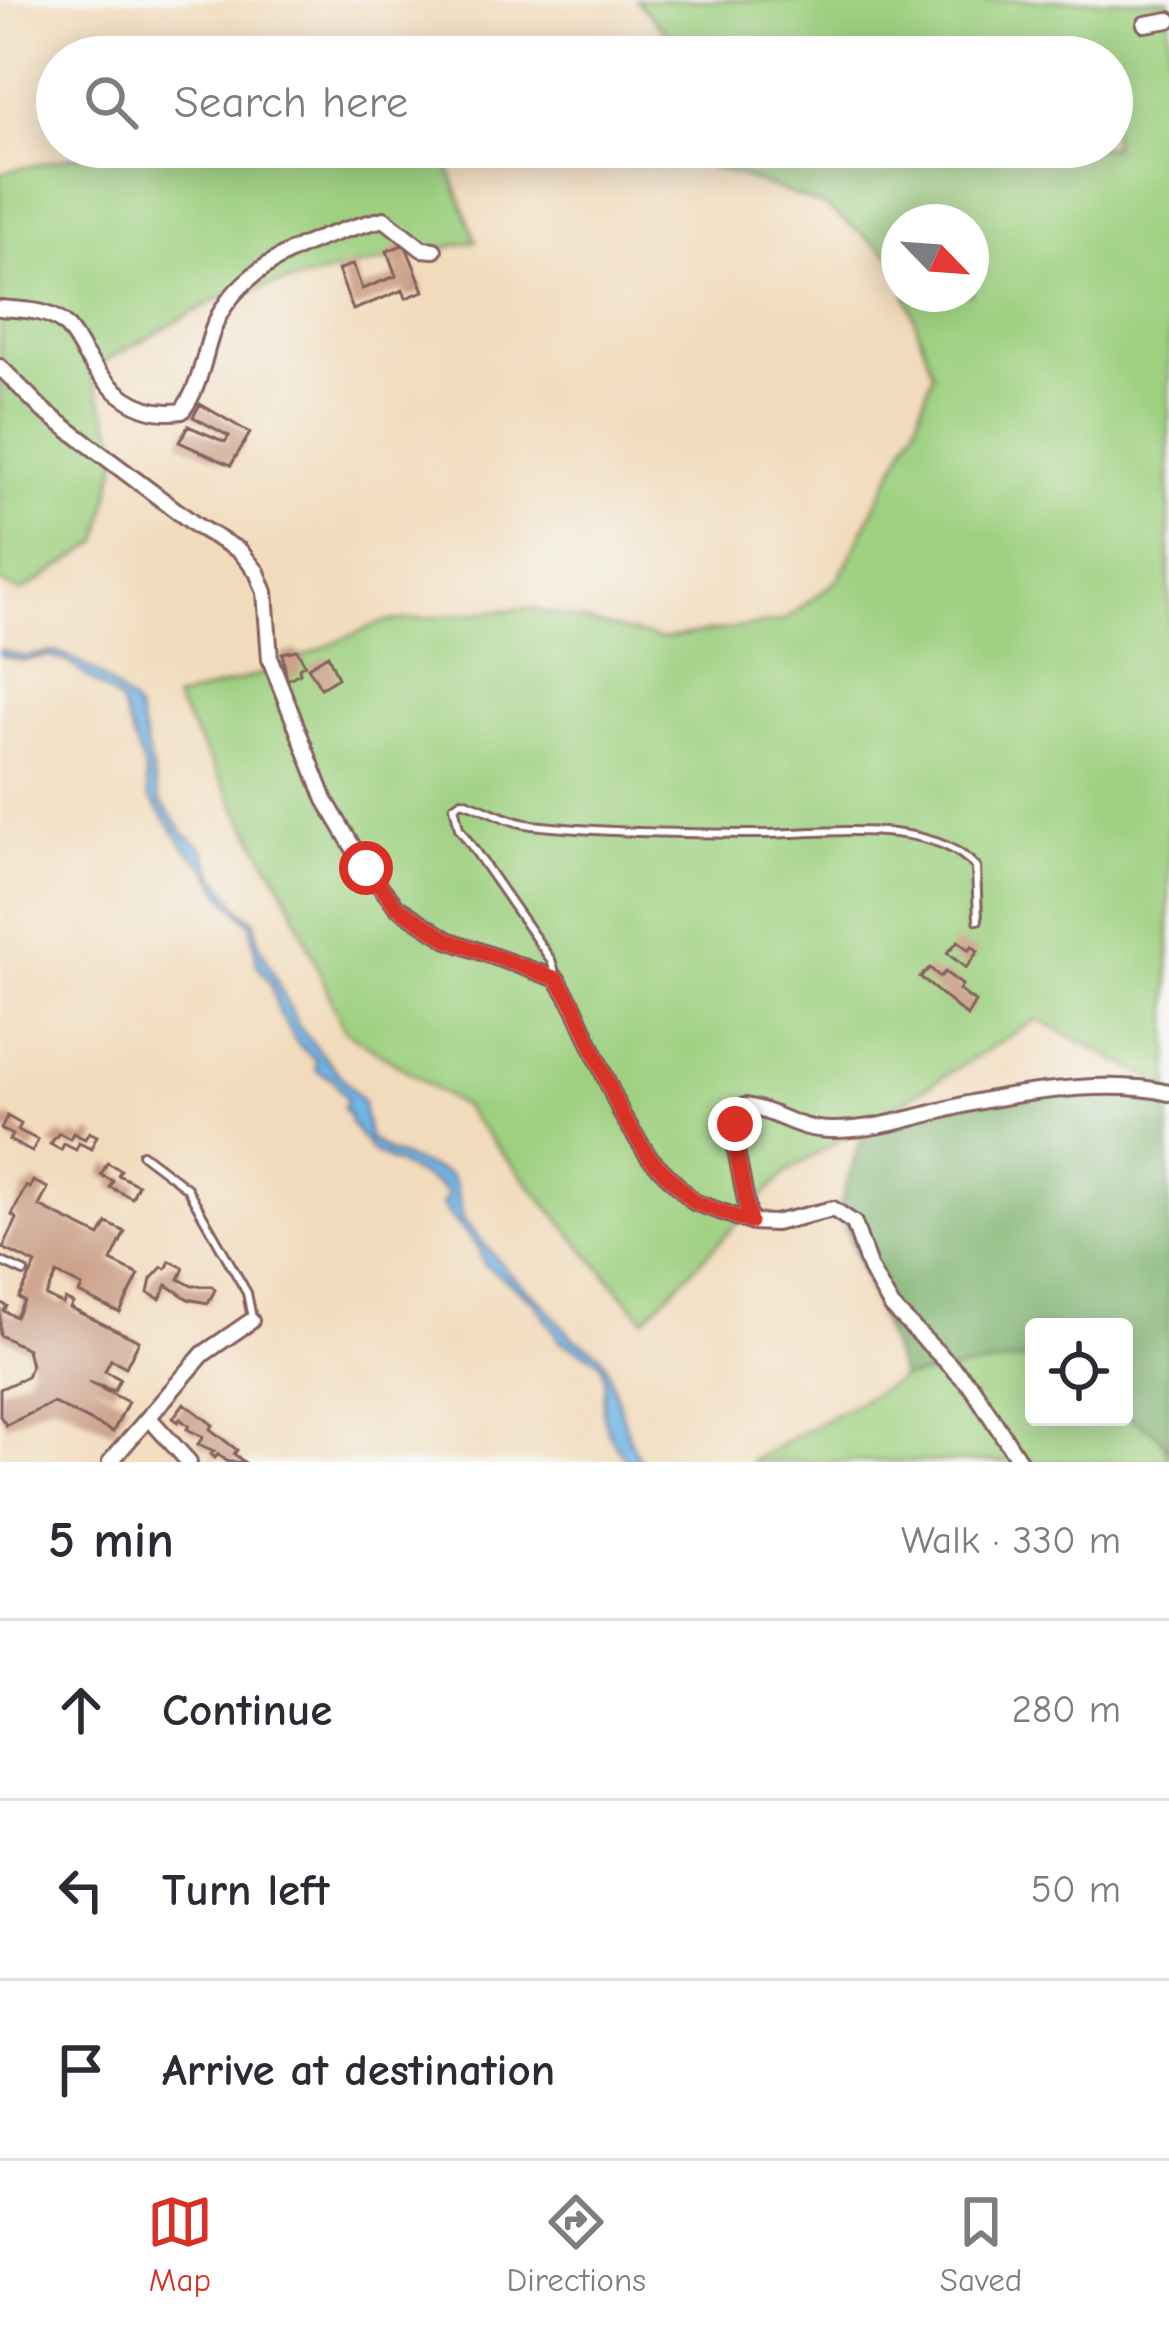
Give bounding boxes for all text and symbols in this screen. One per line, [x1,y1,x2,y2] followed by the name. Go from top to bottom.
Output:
[36,36,1133,168] search box
[78,69,144,135] icon: search
[174,76,408,128] text: Search here
[881,204,989,312] north arrow
[339,841,393,895] route start
[708,1097,762,1151] route end
[1025,1318,1133,1426] map controls
[1025,1318,1133,1426] button: locate
[48,1511,174,1570] text: 5 min
[901,1518,1121,1563] text: Walk · 330 m
[48,1677,114,1743] icon: ahead
[162,1684,332,1736] text: Continue
[1011,1687,1121,1732] text: 280 m
[48,1857,114,1923] icon: left
[162,1864,329,1916] text: Turn left
[1031,1867,1121,1912] text: 50 m
[48,2037,114,2103] icon: arrive
[162,2044,555,2096] text: Arrive at destination
[147,2189,213,2299] tab: Map
[507,2189,646,2299] tab: Directions
[940,2189,1022,2299] tab: Saved

